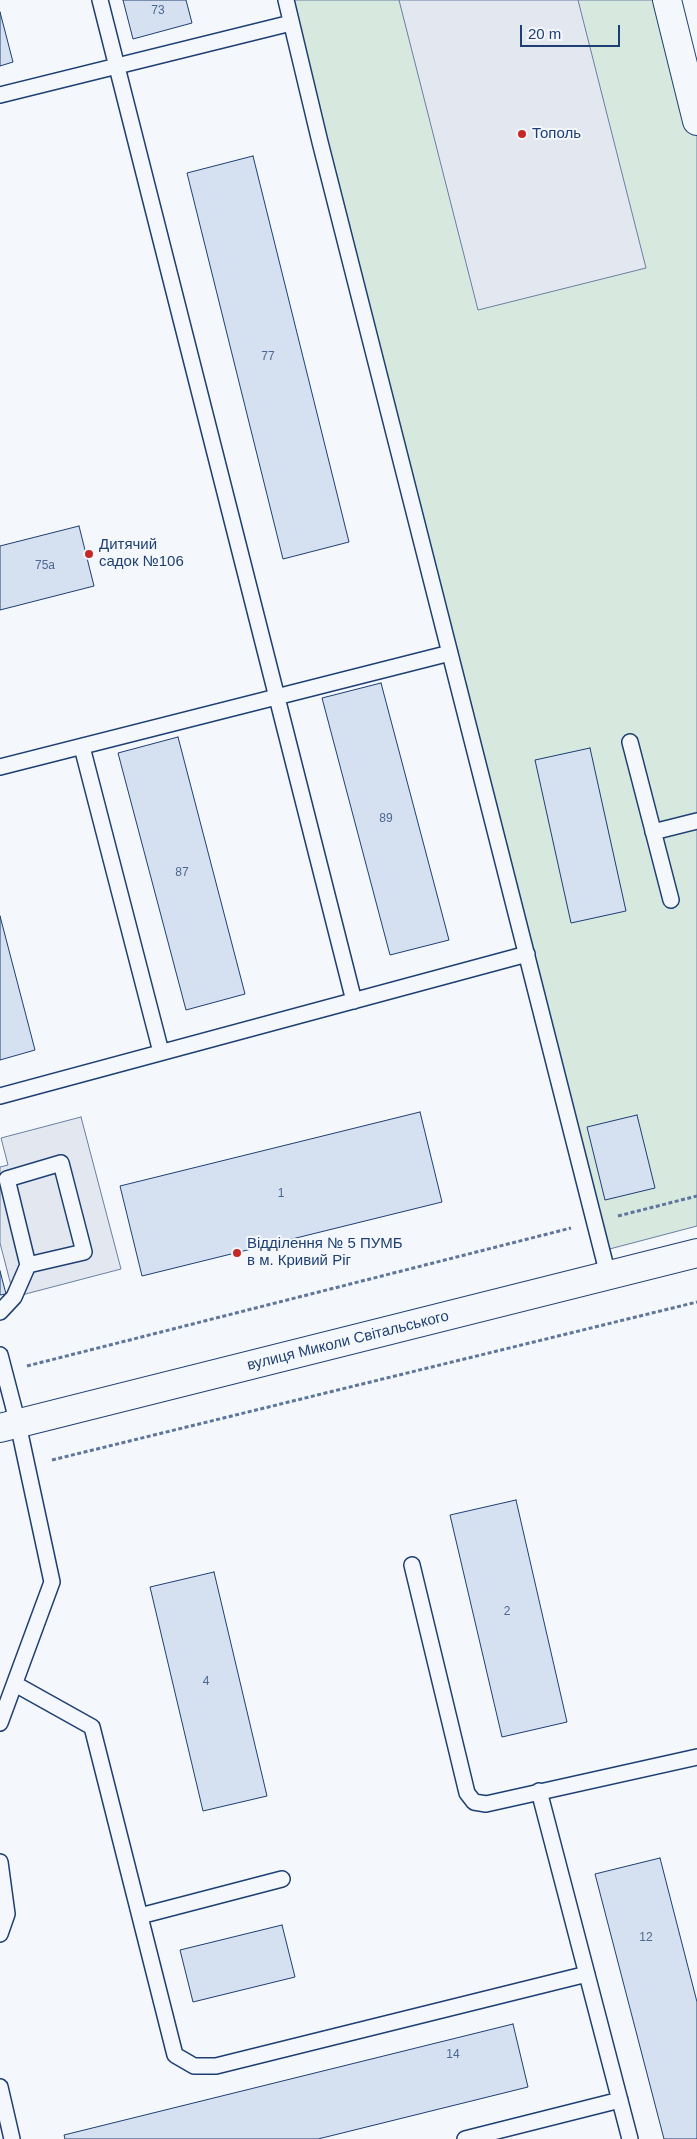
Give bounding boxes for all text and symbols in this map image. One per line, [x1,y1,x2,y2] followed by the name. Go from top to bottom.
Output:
[151,4,165,18] house number: 73
[522,15,622,47] scale bar
[528,25,561,42] text: 20 m
[532,125,581,143] place label: Тополь
[516,128,528,140] marker: Тополь
[261,350,275,364] house number: 77
[99,536,184,571] place label: Дитячий садок №106
[83,548,95,560] marker: Дитячий садок №106
[35,559,55,573] house number: 75а
[379,812,393,826] house number: 89
[175,866,189,880] house number: 87
[278,1187,284,1201] house number: 1
[247,1235,403,1270] place label: Відділення № 5 ПУМБ в м. Кривий Ріг
[231,1247,243,1259] marker: Відділення № 5 ПУМБ в м. Кривий Ріг
[245,1307,451,1375] street label: вулиця Миколи Світальського
[504,1605,510,1619] house number: 2
[203,1675,209,1689] house number: 4
[639,1931,653,1945] house number: 12
[446,2048,460,2062] house number: 14

